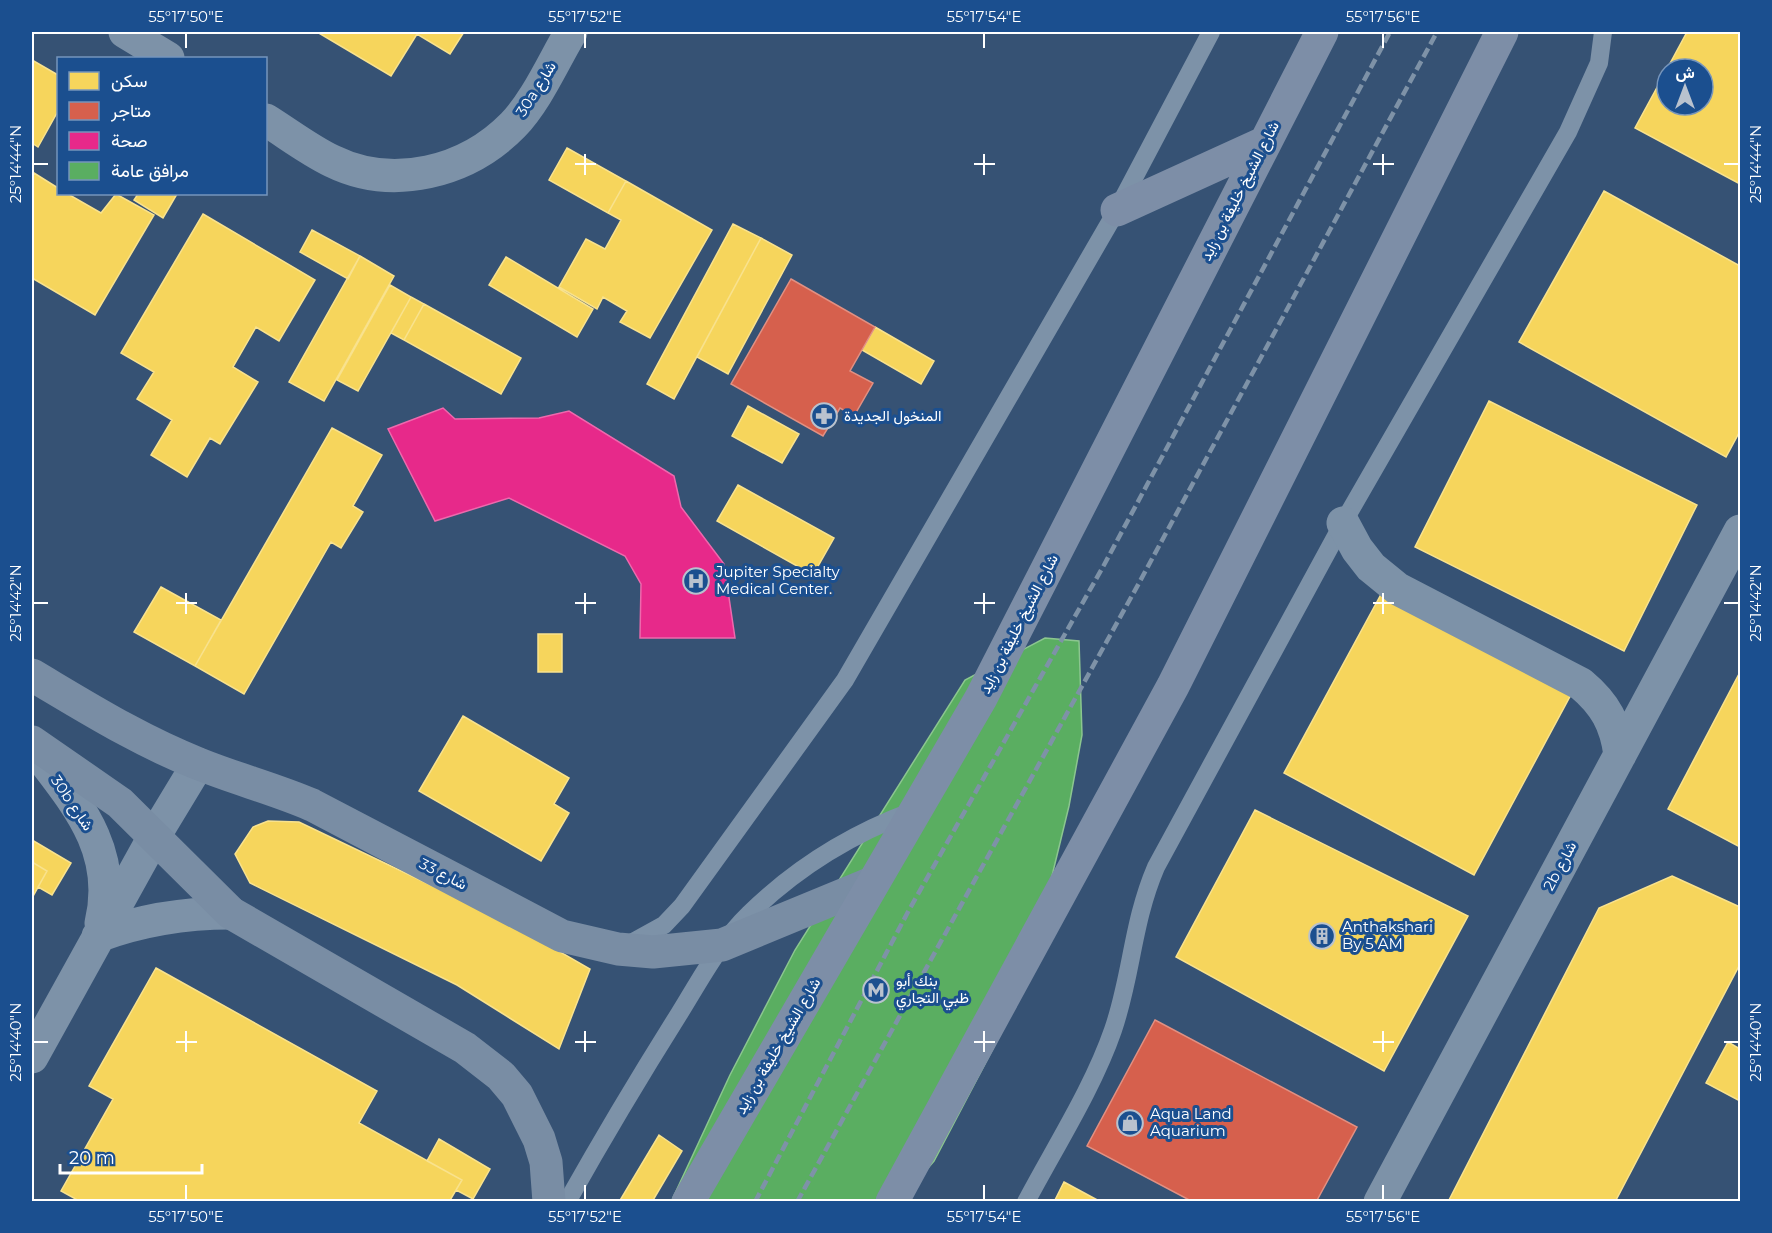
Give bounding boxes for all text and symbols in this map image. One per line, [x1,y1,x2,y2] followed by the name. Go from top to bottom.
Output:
[148,7,224,26] text: 55°17'50"E
[548,7,622,26] text: 55°17'52"E
[946,7,1022,26] text: 55°17'54"E
[1346,7,1420,26] text: 55°17'56"E
[57,57,267,195] legend
[1655,57,1715,117] north arrow
[511,58,562,121] street label: 30a شارع
[1675,63,1695,82] text: ش
[111,70,147,92] text: سكن
[110,100,151,122] text: متاجر
[1196,118,1285,265] street label: شارع الشيخ خليفة بن زايد
[6,125,25,203] text: 25°14'44"N
[1746,125,1765,203] text: 25°14'44"N
[111,130,148,152] text: صحة
[111,160,189,182] text: مرافق عامة
[809,401,839,431] pharmacy icon: المنخول الجديدة
[844,406,942,425] place label: المنخول الجديدة
[975,551,1064,698] street label: شارع الشيخ خليفة بن زايد
[715,562,841,598] place label: Jupiter Specialty Medical Center.
[6,564,25,642] text: 25°14'42"N
[1746,564,1765,642] text: 25°14'42"N
[681,566,711,596] hospital icon: Jupiter Specialty Medical Center.
[45,771,98,835] street label: 30b شارع
[1539,838,1582,894] street label: 2b شارع
[415,854,470,895] street label: شارع 33
[1342,917,1433,953] place label: Anthakshari By 5 AM
[1307,921,1337,951] building icon: Anthakshari By 5 AM
[896,971,969,1011] place label: بنك أبو ظبي التجاري
[731,974,826,1118] street label: شارع الشيخ خليفة بن زايد
[861,975,891,1005] metro station icon: بنك أبو ظبي التجاري
[6,1003,25,1081] text: 25°14'40"N
[1746,1003,1765,1081] text: 25°14'40"N
[1150,1104,1232,1140] place label: Aqua Land Aquarium
[1115,1108,1145,1138] shop icon: Aqua Land Aquarium
[60,1137,202,1175] scale bar
[69,1147,115,1169] text: 20 m
[148,1207,224,1226] text: 55°17'50"E
[548,1207,622,1226] text: 55°17'52"E
[946,1207,1022,1226] text: 55°17'54"E
[1346,1207,1420,1226] text: 55°17'56"E

